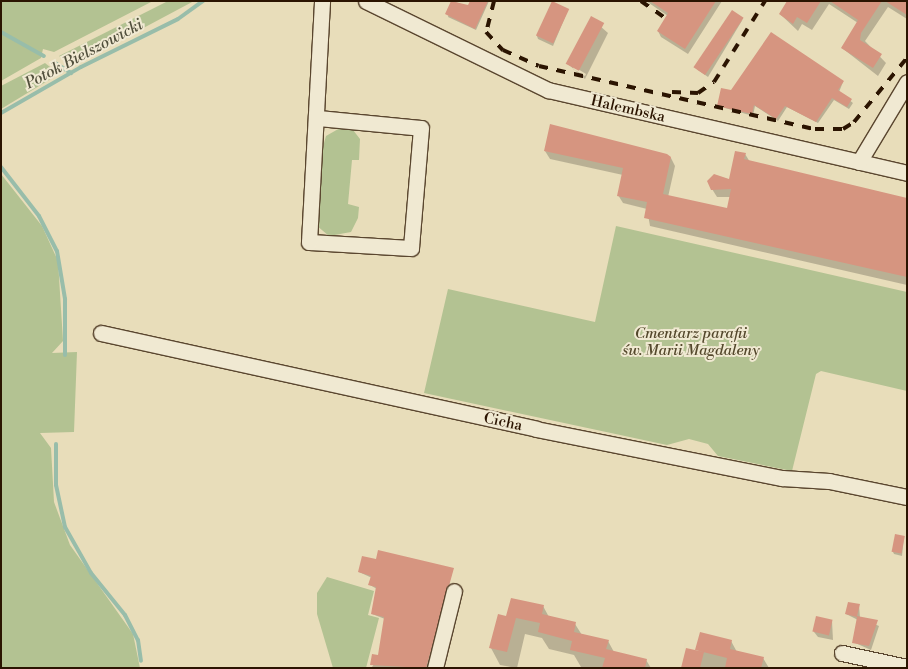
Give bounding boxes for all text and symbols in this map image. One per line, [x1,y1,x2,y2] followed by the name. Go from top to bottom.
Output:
[22,15,146,93] water label: Potok Bielszowicki
[589,92,667,126] street label: Halembska
[622,324,760,359] park label: Cmentarz parafii św. Marii Magdaleny
[482,409,524,435] street label: Cicha

